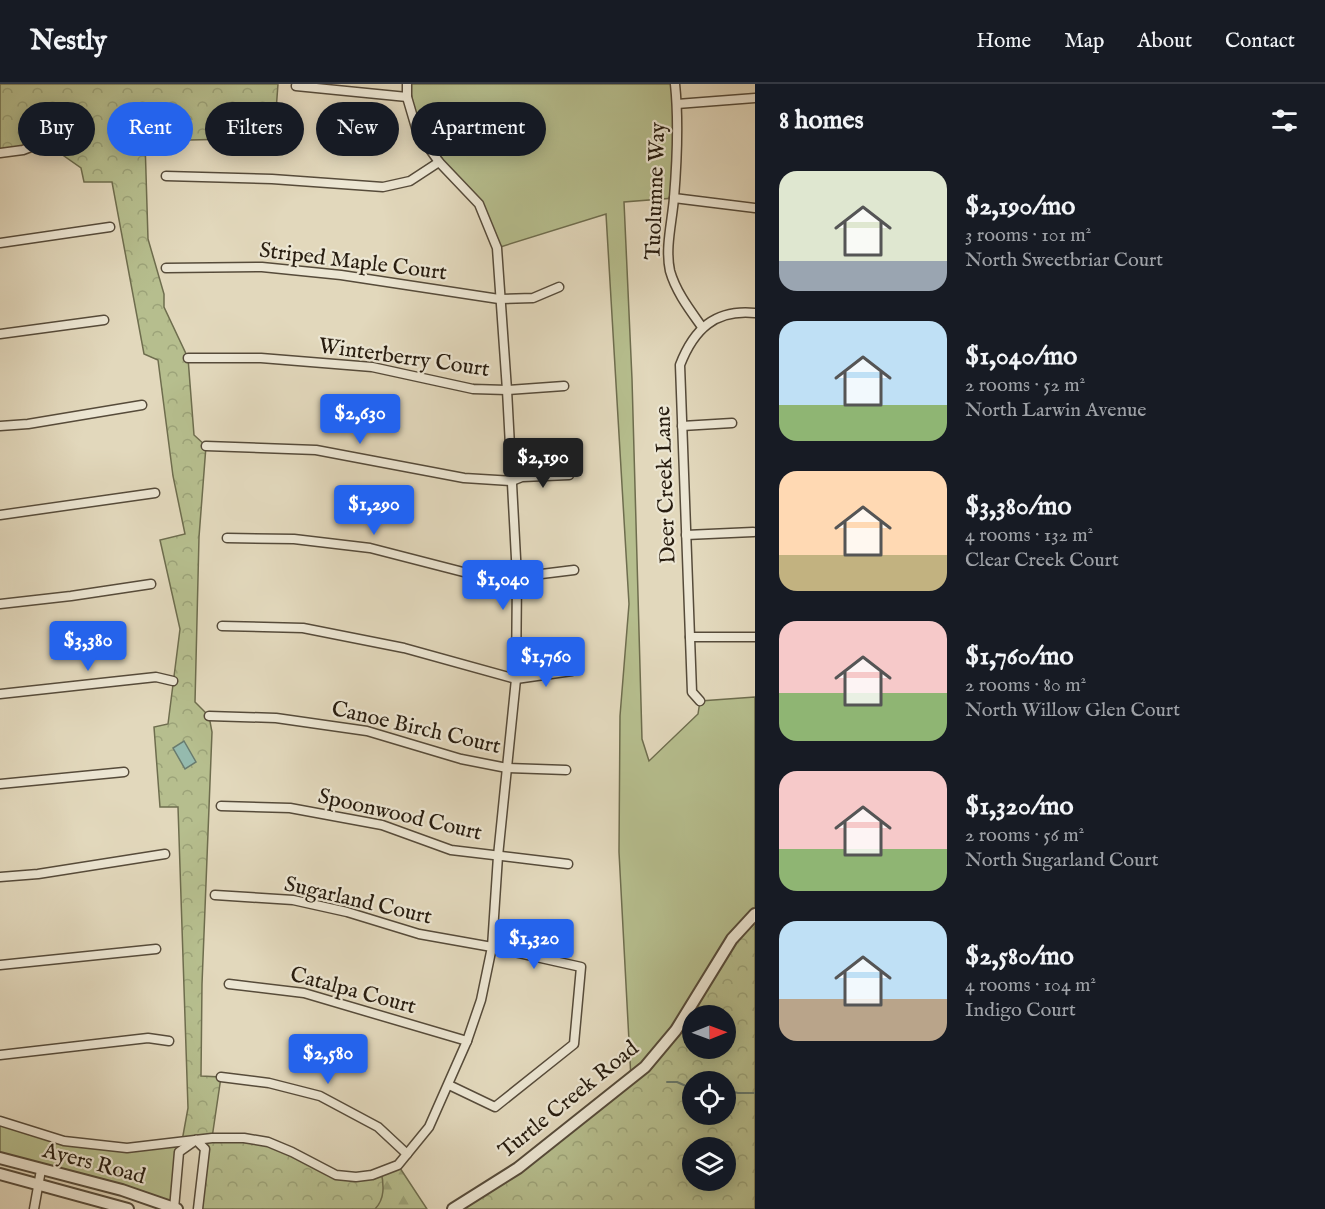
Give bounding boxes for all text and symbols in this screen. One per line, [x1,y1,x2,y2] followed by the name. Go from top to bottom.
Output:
[30,24,107,59] text: Nestly
[976,28,1031,55] text: Home
[1064,28,1104,55] text: Map
[1137,28,1192,55] text: About
[1225,28,1295,55] text: Contact
[18,102,95,156] chip: Buy
[107,102,193,156] chip: Rent
[205,102,304,156] chip: Filters
[316,102,399,156] chip: New
[411,102,546,156] chip: Apartment
[779,104,864,137] text: 8 homes
[1268,104,1301,137] icon: filters
[640,121,672,260] street label: Tuolumne Way
[965,190,1075,223] text: $2,190/mo
[827,195,899,267] icon: home
[965,223,1091,248] text: 3 rooms · 101 m²
[258,237,449,287] street label: Striped Maple Court
[965,248,1163,273] text: North Sweetbriar Court
[317,332,492,384] street label: Winterberry Court
[965,340,1077,373] text: $1,040/mo
[827,345,899,417] icon: home
[965,373,1085,398] text: 2 rooms · 52 m²
[311,394,409,445] pin: $2,630
[965,398,1147,423] text: North Larwin Avenue
[334,401,386,426] text: $2,630
[649,405,683,565] street label: Deer Creek Lane
[494,438,592,489] pin: $2,190
[517,445,569,470] text: $2,190
[325,485,423,536] pin: $1,290
[965,490,1072,523] text: $3,380/mo
[348,492,400,517] text: $1,290
[827,495,899,567] icon: home
[965,523,1093,548] text: 4 rooms · 132 m²
[965,548,1119,573] text: Clear Creek Court
[454,560,552,611] pin: $1,040
[476,567,530,592] text: $1,040
[39,621,137,672] pin: $3,380
[63,628,113,653] text: $3,380
[497,637,595,688] pin: $1,760
[965,640,1073,673] text: $1,760/mo
[521,644,571,669] text: $1,760
[827,645,899,717] icon: home
[965,673,1086,698] text: 2 rooms · 80 m²
[329,695,504,761] street label: Canoe Birch Court
[965,698,1180,723] text: North Willow Glen Court
[315,783,485,848] street label: Spoonwood Court
[965,790,1074,823] text: $1,320/mo
[827,795,899,867] icon: home
[965,823,1084,848] text: 2 rooms · 56 m²
[965,848,1159,873] text: North Sugarland Court
[282,870,435,932] street label: Sugarland Court
[485,919,583,970] pin: $1,320
[509,926,559,951] text: $1,320
[965,940,1074,973] text: $2,580/mo
[827,945,899,1017] icon: home
[287,961,419,1021] street label: Catalpa Court
[965,973,1096,998] text: 4 rooms · 104 m²
[965,998,1076,1023] text: Indigo Court
[682,1005,736,1059] north arrow
[682,1005,736,1191] map controls
[279,1034,377,1085] pin: $2,580
[493,1035,645,1165] street label: Turtle Creek Road
[303,1041,353,1066] text: $2,580
[682,1071,736,1125] button: locate
[39,1137,149,1191] street label: Ayers Road
[682,1137,736,1191] button: layers

